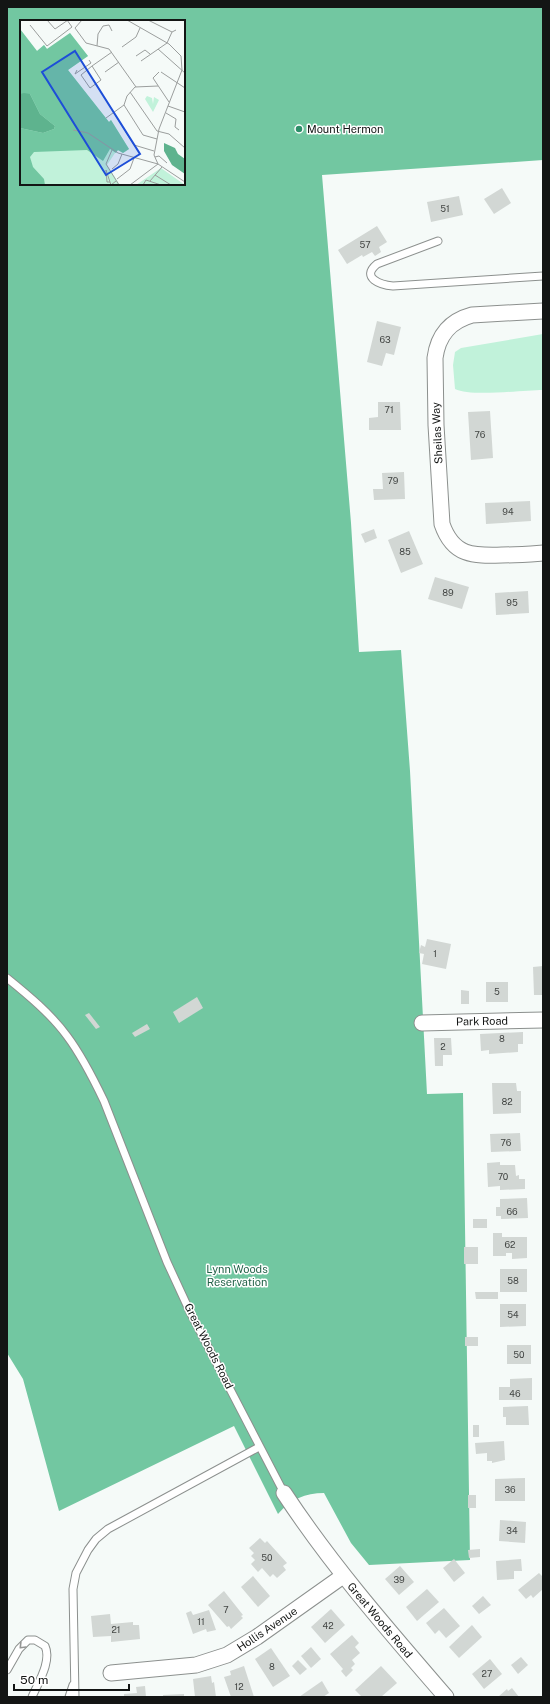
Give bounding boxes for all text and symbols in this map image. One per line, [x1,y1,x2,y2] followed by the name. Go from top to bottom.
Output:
[20,20,185,185] inset map
[307,123,383,135] place label: Mount Hermon
[294,124,304,134] marker: Mount Hermon
[440,203,450,214] house number: 51
[359,239,371,250] house number: 57
[379,334,391,345] house number: 63
[429,402,445,464] street label: Sheilas Way
[384,404,394,415] house number: 71
[475,429,486,440] house number: 76
[388,475,399,486] house number: 79
[502,506,514,517] house number: 94
[399,546,411,557] house number: 85
[442,587,454,598] house number: 89
[506,597,518,608] house number: 95
[433,948,437,959] house number: 1
[494,986,500,997] house number: 5
[456,1015,508,1027] street label: Park Road
[499,1033,505,1044] house number: 8
[440,1041,446,1052] house number: 2
[501,1096,513,1107] house number: 82
[501,1137,512,1148] house number: 76
[498,1171,509,1182] house number: 70
[506,1206,518,1217] house number: 66
[505,1239,515,1250] house number: 62
[206,1263,268,1288] park label: Lynn Woods Reservation
[507,1275,519,1286] house number: 58
[182,1301,236,1391] street label: Great Woods Road
[507,1309,519,1320] house number: 54
[513,1349,525,1360] house number: 50
[509,1388,521,1399] house number: 46
[504,1484,516,1495] house number: 36
[506,1525,518,1536] house number: 34
[261,1552,273,1563] house number: 50
[393,1574,405,1585] house number: 39
[345,1580,415,1660] street label: Great Woods Road
[223,1604,229,1615] house number: 7
[235,1605,299,1653] street label: Hollis Avenue
[197,1616,205,1627] house number: 11
[322,1620,334,1631] house number: 42
[111,1624,121,1635] house number: 21
[20,1641,27,1649] one-way arrow
[269,1661,275,1672] house number: 8
[14,1666,129,1692] scale bar
[482,1668,492,1679] house number: 27
[20,1673,48,1687] text: 50 m
[234,1681,244,1692] house number: 12

